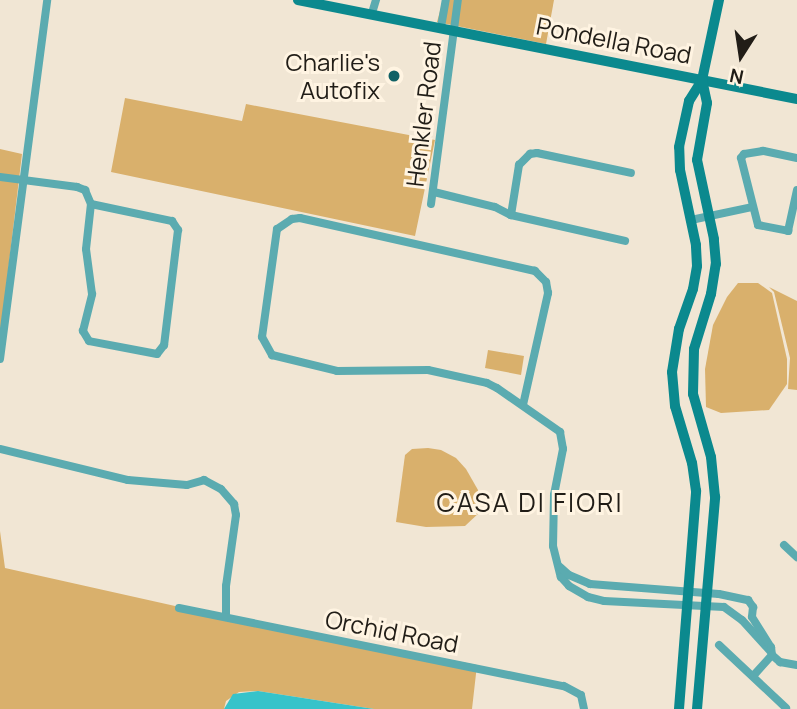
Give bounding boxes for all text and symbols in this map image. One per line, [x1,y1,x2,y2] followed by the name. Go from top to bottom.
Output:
[534,11,694,69] street label: Pondella Road
[706,21,776,91] north arrow
[400,40,446,188] street label: Henkler Road
[286,48,380,104] place label: Charlie's Autofix
[727,62,746,91] text: N
[386,68,402,84] marker: Charlie's Autofix
[438,487,622,519] district label: CASA DI FIORI
[323,604,461,658] street label: Orchid Road

